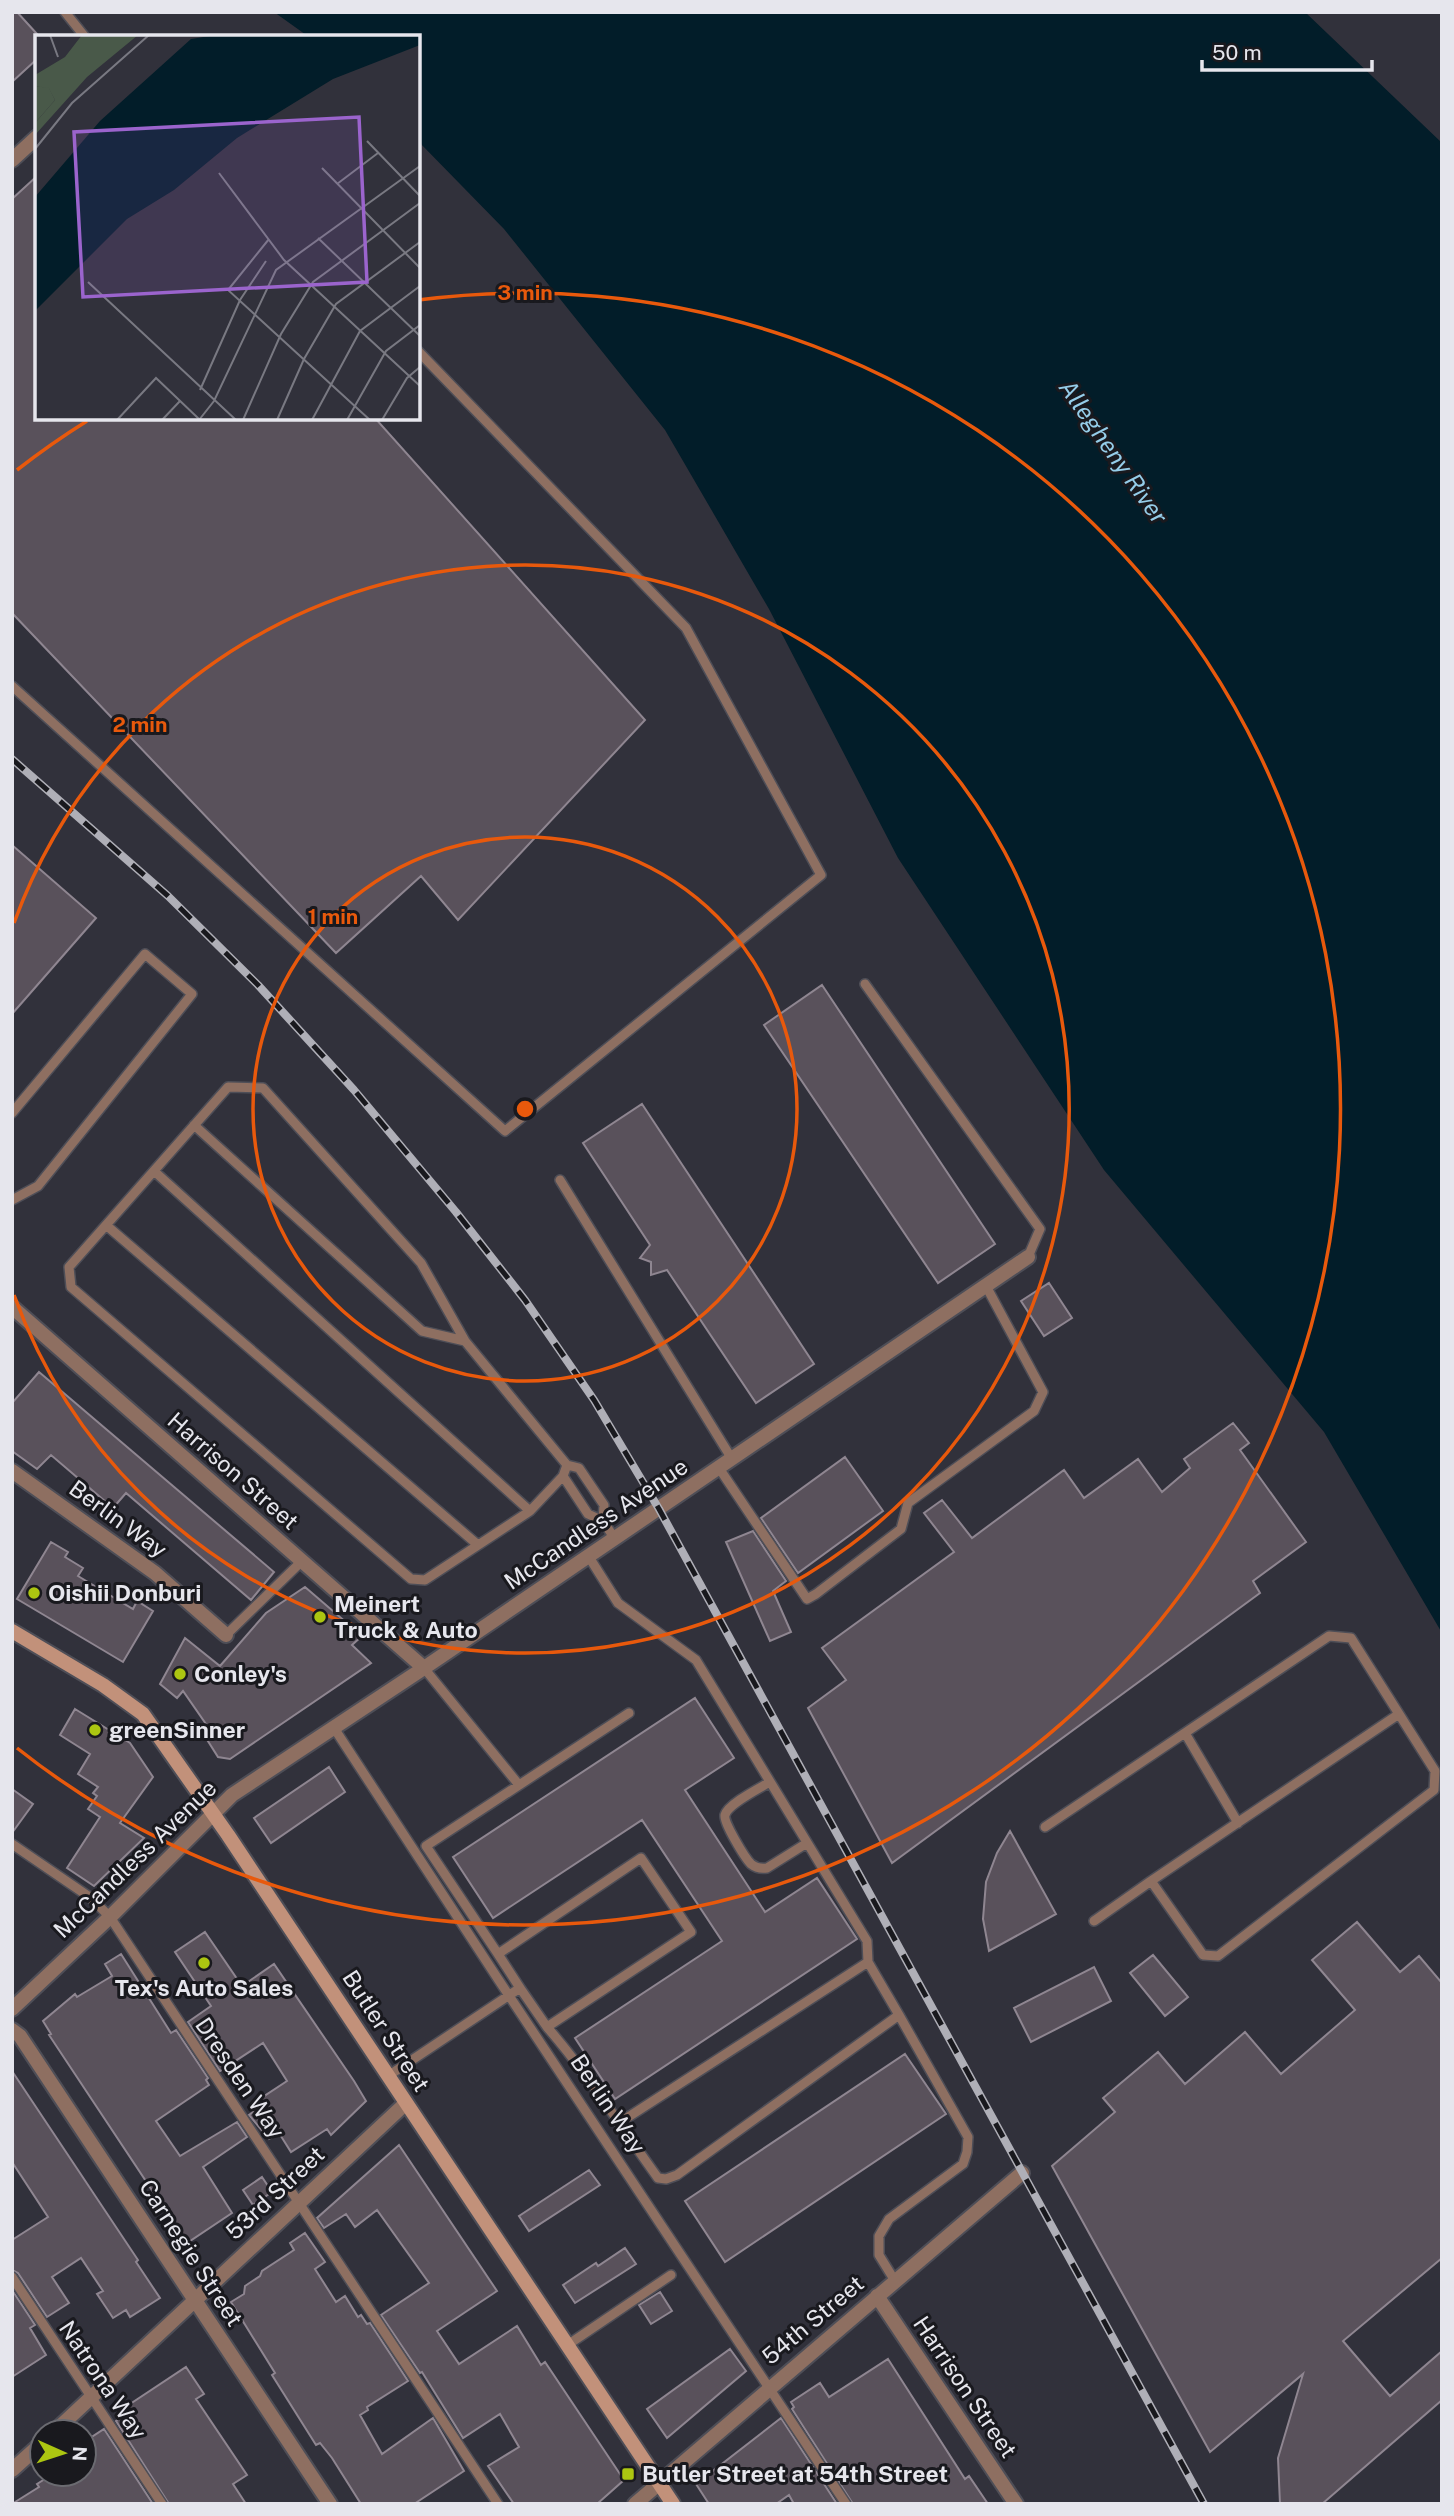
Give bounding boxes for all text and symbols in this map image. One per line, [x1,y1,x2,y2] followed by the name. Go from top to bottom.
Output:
[1202,28,1372,72] scale bar
[35,35,420,420] inset map
[1212,40,1262,65] text: 50 m
[497,280,553,305] text: 3 min
[1054,374,1174,530] water label: Allegheny River
[112,712,168,737] text: 2 min
[308,904,358,929] text: 1 min
[513,1097,537,1121] centre of rings
[162,1406,304,1535] street label: Harrison Street
[499,1452,693,1595] street label: McCandless Avenue
[64,1474,172,1563] street label: Berlin Way
[48,1579,201,1606] place label: Oishii Donburi
[26,1585,42,1601] marker: Oishii Donburi
[334,1590,478,1643] place label: Meinert Truck & Auto
[312,1609,328,1625] marker: Meinert Truck & Auto
[194,1660,287,1687] place label: Conley's
[172,1666,188,1682] marker: Conley's
[109,1716,245,1743] place label: greenSinner
[87,1722,103,1738] marker: greenSinner
[48,1774,221,1943] street label: McCandless Avenue
[196,1955,212,1971] marker: Tex's Auto Sales
[337,1965,436,2096] street label: Butler Street
[115,1974,293,2001] place label: Tex's Auto Sales
[190,2012,291,2143] street label: Dresden Way
[565,2049,652,2159] street label: Berlin Way
[220,2140,329,2245] street label: 53rd Street
[134,2174,249,2331] street label: Carnegie Street
[756,2269,869,2370] street label: 54th Street
[908,2311,1023,2463] street label: Harrison Street
[54,2315,153,2444] street label: Natrona Way
[28,2418,98,2488] north arrow
[69,2446,91,2462] text: N
[642,2460,948,2487] place label: Butler Street at 54th Street
[620,2466,636,2482] marker: Butler Street at 54th Street

